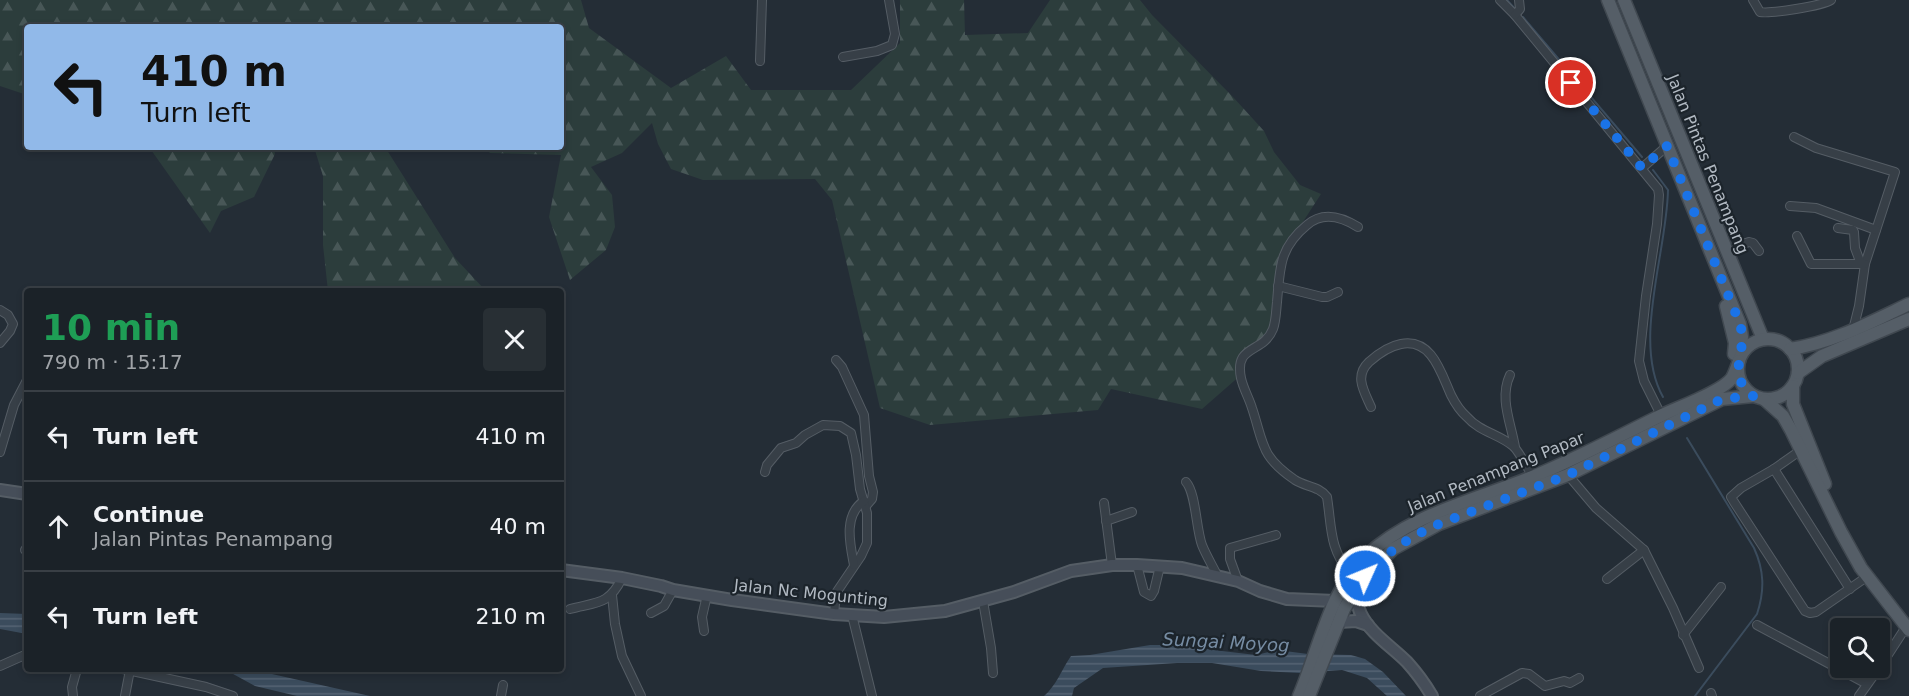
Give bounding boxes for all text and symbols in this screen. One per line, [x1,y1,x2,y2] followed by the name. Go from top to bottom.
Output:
[141,47,287,96] text: 410 m
[42,48,120,126] icon: left
[1545,57,1596,108] pin
[1554,66,1587,99] icon: arrive
[1663,70,1753,257] street label: Jalan Pintas Penampang
[141,97,251,128] text: Turn left
[42,307,180,348] text: 10 min
[483,308,546,371] button: close
[42,350,183,374] text: 790 m · 15:17
[42,420,75,453] icon: left
[93,424,198,449] text: Turn left
[476,424,546,449] text: 410 m
[1404,428,1588,517] street label: Jalan Penampang Papar
[93,502,204,527] text: Continue
[42,510,75,543] icon: ahead
[490,514,546,539] text: 40 m
[93,527,333,551] text: Jalan Pintas Penampang
[1333,544,1397,608] position arrow
[732,575,889,611] street label: Jalan Nc Mogunting
[42,600,75,633] icon: left
[93,604,198,629] text: Turn left
[476,604,546,629] text: 210 m
[1830,618,1890,678] map controls
[1830,618,1890,678] button: search
[1162,628,1290,656] water label: Sungai Moyog

